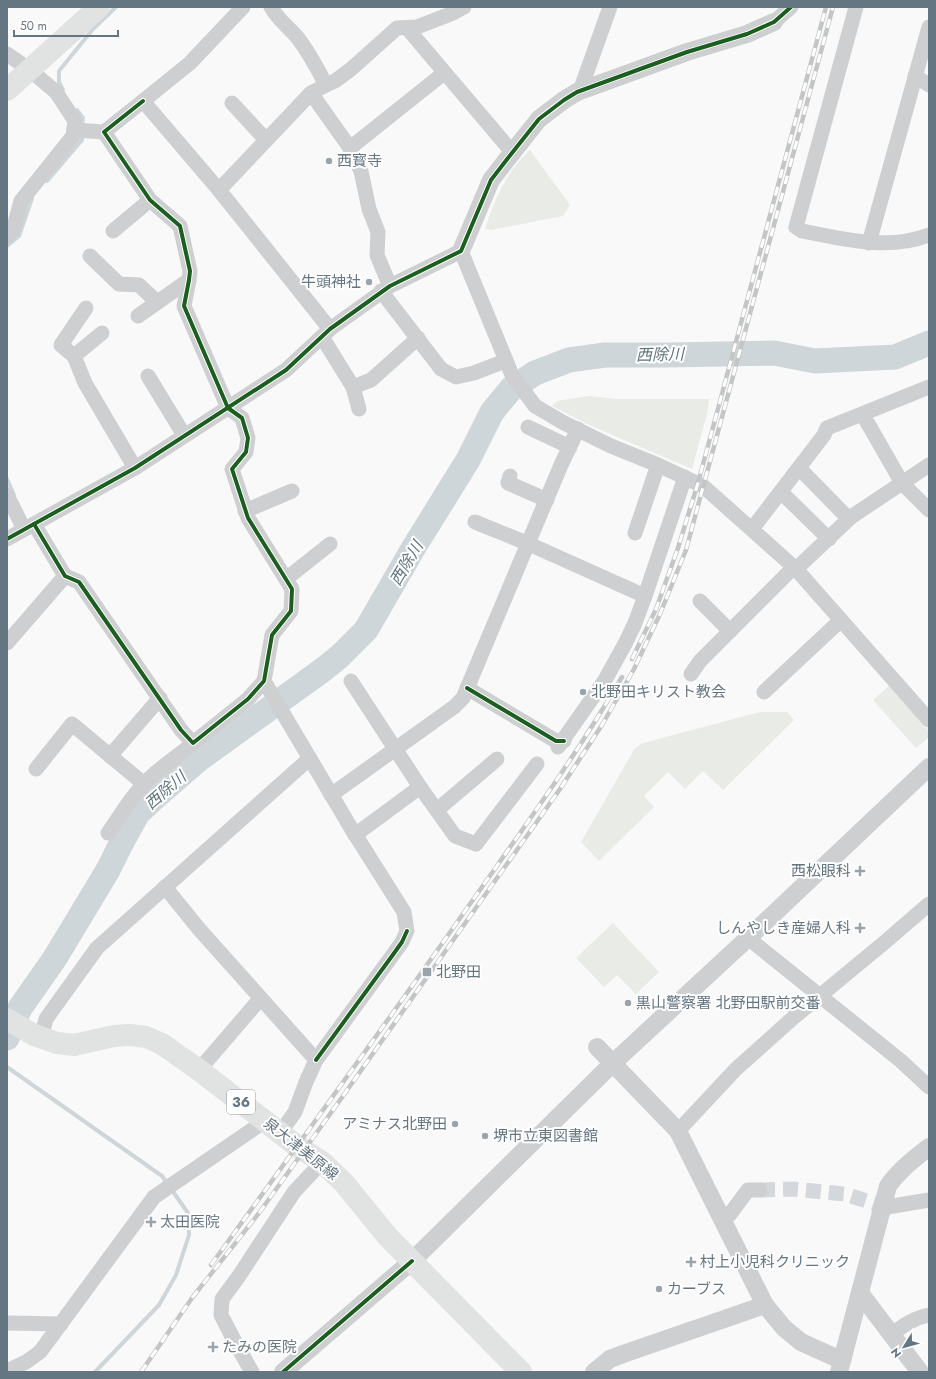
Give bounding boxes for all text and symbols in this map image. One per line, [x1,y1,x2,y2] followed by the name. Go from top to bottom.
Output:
[14,12,118,38] scale bar
[20,17,47,35] text: 50 m
[337,150,382,172] place label: 西寳寺
[324,156,334,166] marker: 西寳寺
[301,271,361,293] place label: 牛頭神社
[364,277,374,287] marker: 牛頭神社
[636,343,686,366] water label: 西除川
[384,535,430,590] water label: 西除川
[591,681,726,703] place label: 北野田キリスト教会
[578,687,588,697] marker: 北野田キリスト教会
[140,765,192,815] water label: 西除川
[791,860,851,882] place label: 西松眼科
[854,865,866,877] marker: 西松眼科
[716,917,851,939] place label: しんやしき産婦人科
[854,922,866,934] marker: しんやしき産婦人科
[436,961,481,983] place label: 北野田
[421,966,433,978] marker: 北野田
[636,992,821,1014] place label: 黒山警察署 北野田駅前交番
[623,998,633,1008] marker: 黒山警察署 北野田駅前交番
[227,1090,255,1114] road number: 36
[259,1113,343,1185] street label: 泉大津美原線
[342,1113,447,1135] place label: アミナス北野田
[450,1119,460,1129] marker: アミナス北野田
[493,1125,598,1147] place label: 堺市立東図書館
[480,1131,490,1141] marker: 堺市立東図書館
[160,1211,220,1233] place label: 太田医院
[145,1216,157,1228] marker: 太田医院
[700,1251,850,1273] place label: 村上小児科クリニック
[685,1256,697,1268] marker: 村上小児科クリニック
[667,1278,726,1300] place label: カーブス
[654,1284,664,1294] marker: カーブス
[884,1327,924,1367] north arrow
[222,1336,297,1358] place label: たみの医院
[207,1341,219,1353] marker: たみの医院
[887,1345,905,1361] text: N

